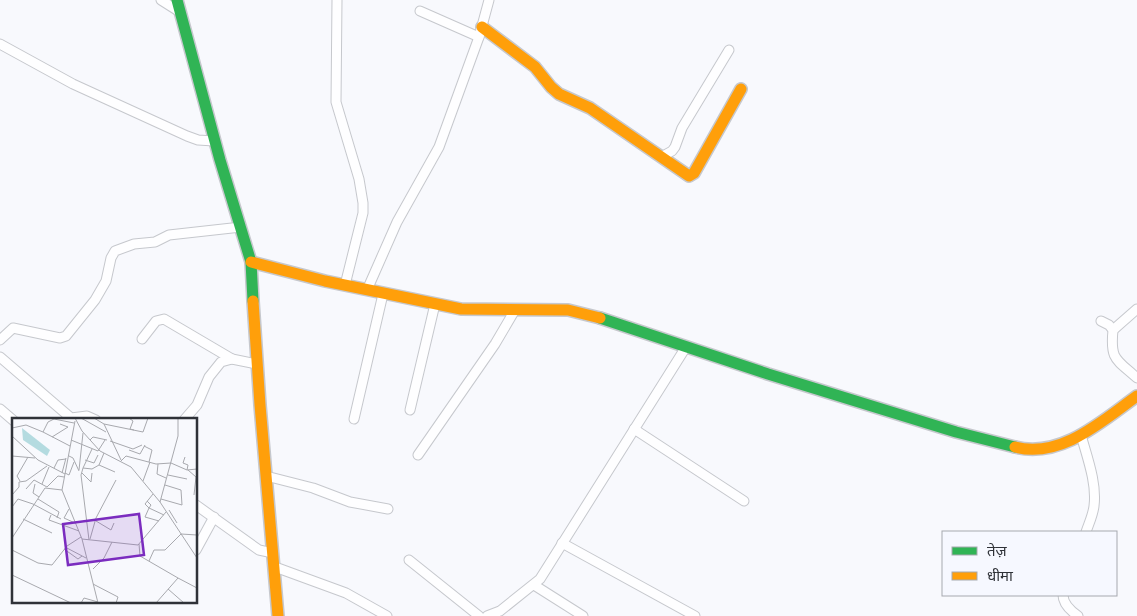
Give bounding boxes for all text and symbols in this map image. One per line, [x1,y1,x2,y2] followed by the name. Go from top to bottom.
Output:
[12,418,198,604] inset map
[942,531,1117,596] legend
[987,542,1008,559] text: तेज़
[987,567,1014,584] text: धीमा

